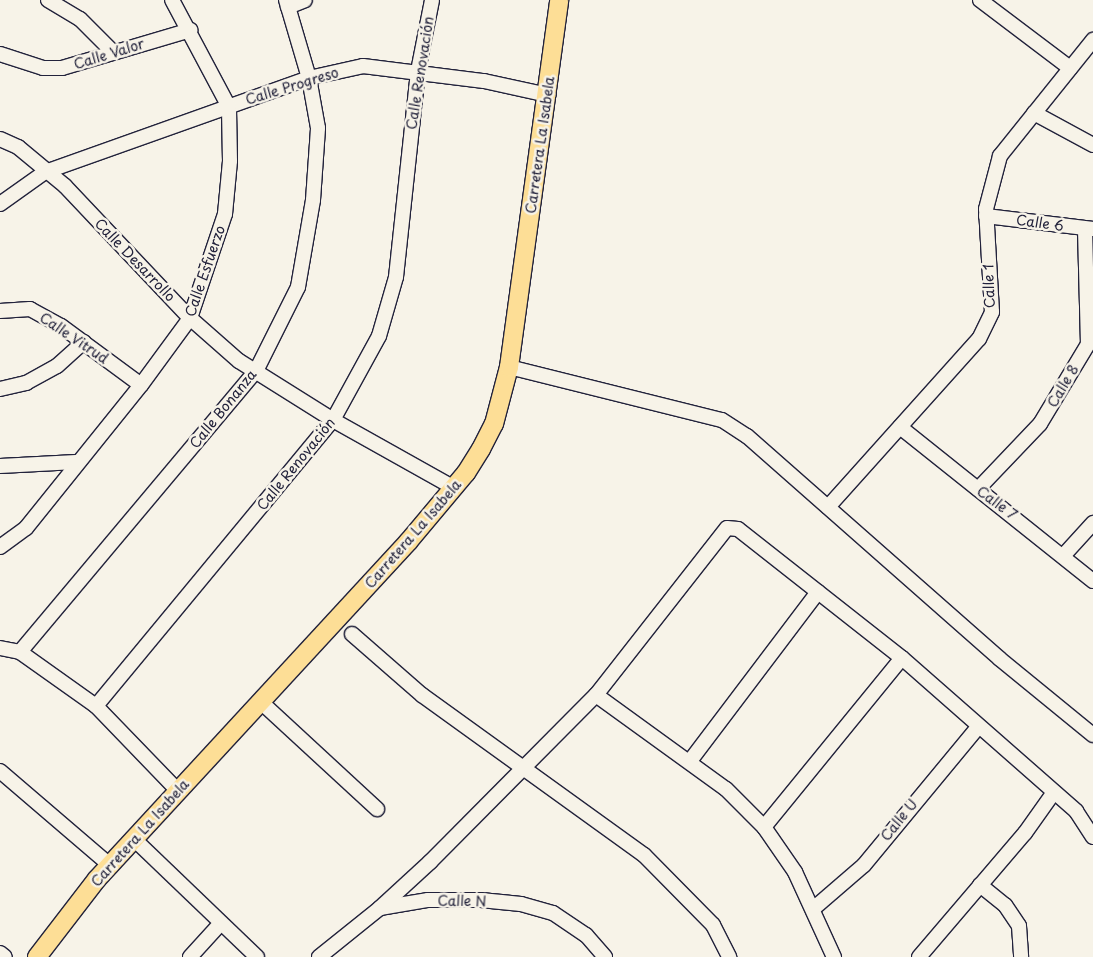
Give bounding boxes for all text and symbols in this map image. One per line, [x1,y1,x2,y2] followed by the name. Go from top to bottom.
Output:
[403,15,437,131] street label: Calle Renovación
[71,35,147,73] street label: Calle Valor
[243,64,341,108] street label: Calle Progreso
[522,75,558,215] street label: Carretera La Isabela
[1015,211,1065,235] street label: Calle 6
[91,215,179,305] street label: Calle Desarrollo
[181,223,229,319] street label: Calle Esfuerzo
[980,263,998,309] street label: Calle 1
[36,309,112,367] street label: Calle Vitrud
[1044,361,1082,411] street label: Calle 8
[186,366,260,452] street label: Calle Bonanza
[253,414,339,514] street label: Calle Renovación
[361,476,465,592] street label: Carretera La Isabela
[973,482,1021,524] street label: Calle 7
[87,776,193,890] street label: Carretera La Isabela
[877,795,921,845] street label: Calle U
[437,892,487,910] street label: Calle N

